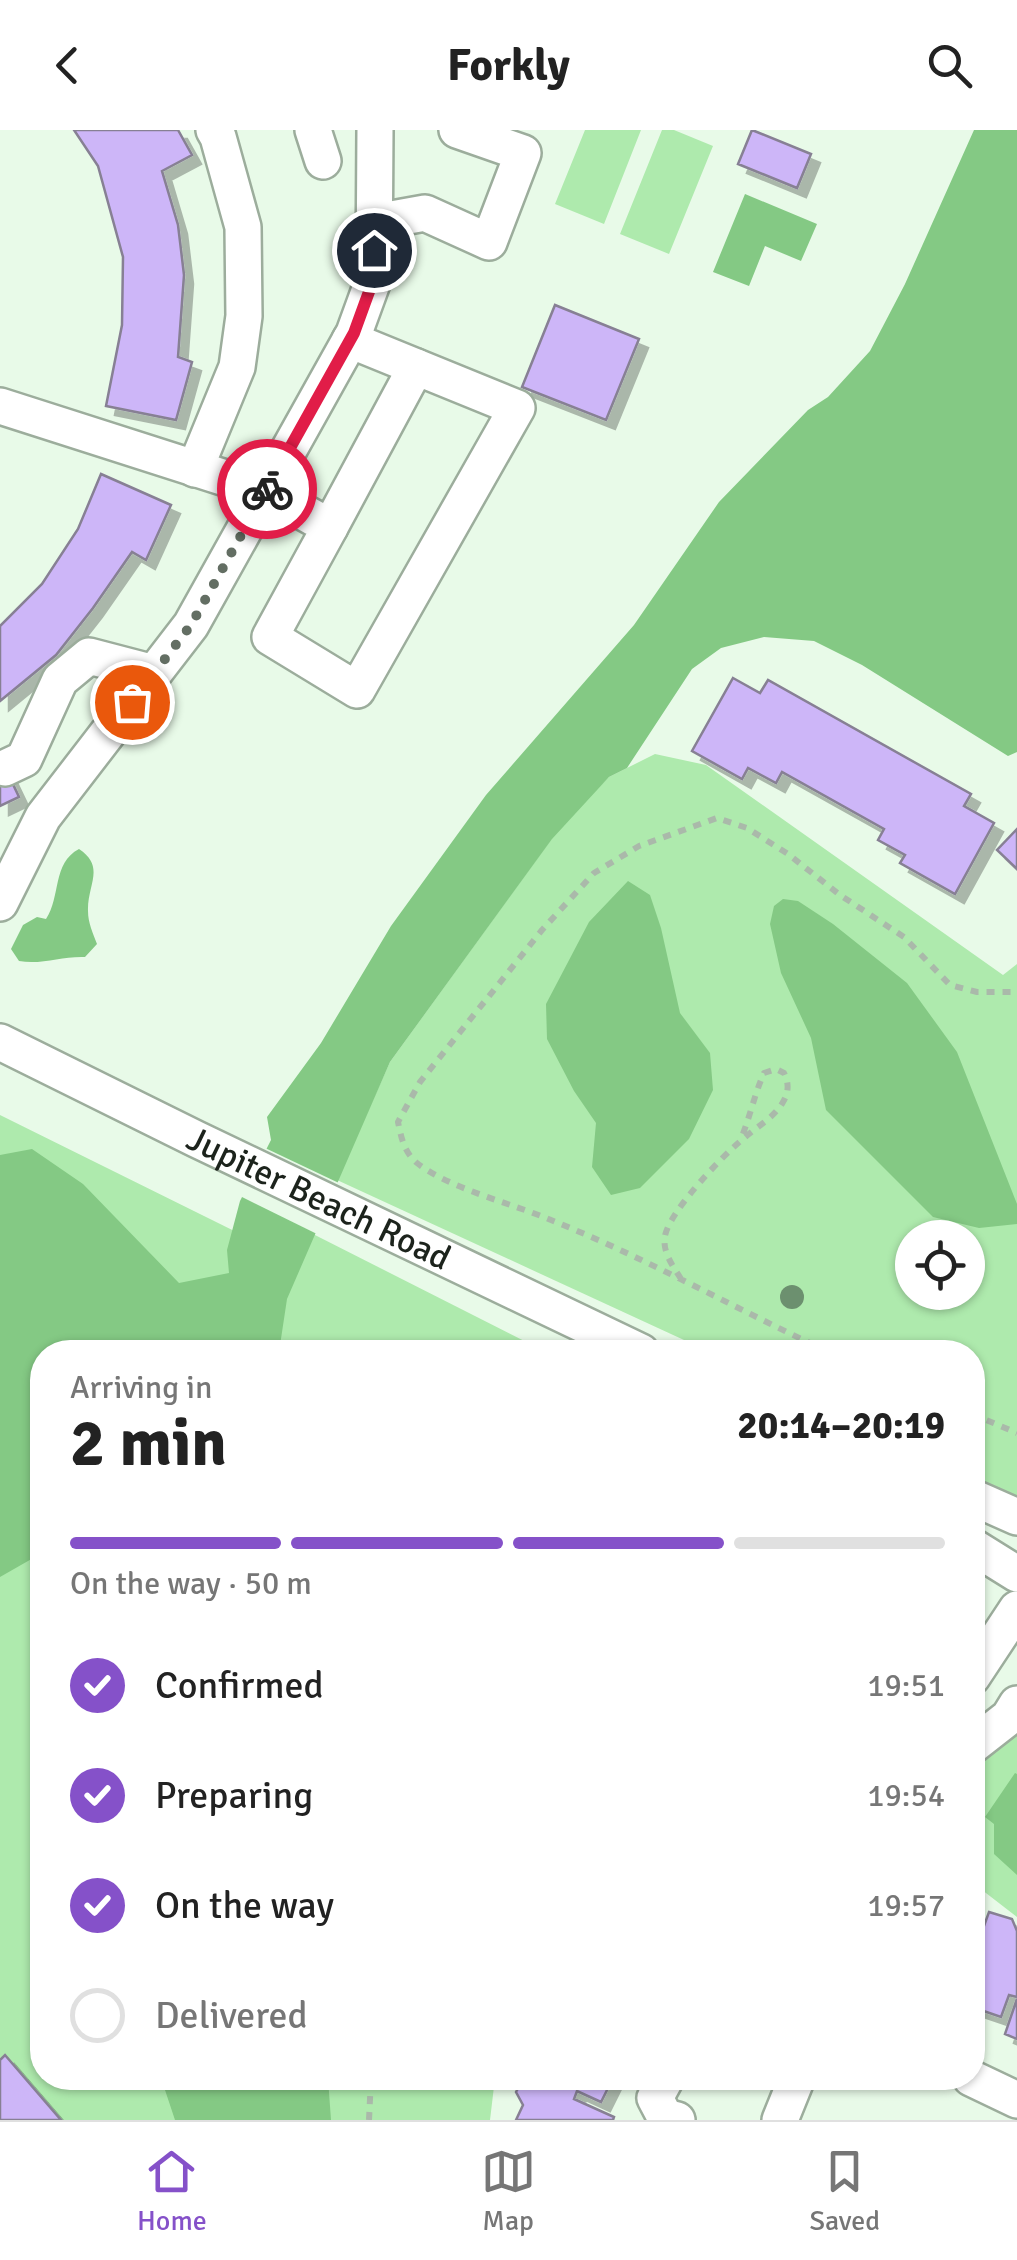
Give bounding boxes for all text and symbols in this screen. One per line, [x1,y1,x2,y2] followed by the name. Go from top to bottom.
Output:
[40,38,95,93] icon: back
[447,38,570,93] text: Forkly
[922,38,977,93] icon: search
[332,208,417,293] pin
[347,223,402,278] icon: home
[217,439,317,539] courier
[240,462,295,517] icon: bike
[90,660,175,745] pin
[105,675,160,730] icon: bag
[180,1116,458,1279] street label: Jupiter Beach Road
[895,1220,985,1310] map controls
[895,1220,985,1310] button: locate
[70,1368,212,1407] text: Arriving in
[737,1402,945,1449] text: 20:14–20:19
[70,1404,227,1484] text: 2 min
[70,1564,312,1603] text: On the way · 50 m
[70,1658,125,1713] icon: check
[155,1662,324,1709] text: Confirmed
[867,1666,945,1705] text: 19:51
[70,1768,125,1823] icon: check
[155,1772,313,1819] text: Preparing
[867,1776,945,1815] text: 19:54
[70,1878,125,1933] icon: check
[155,1882,334,1929] text: On the way
[867,1886,945,1925] text: 19:57
[155,1992,308,2039] text: Delivered
[137,2144,207,2238] tab: Home
[481,2144,536,2238] tab: Map
[810,2144,880,2238] tab: Saved

